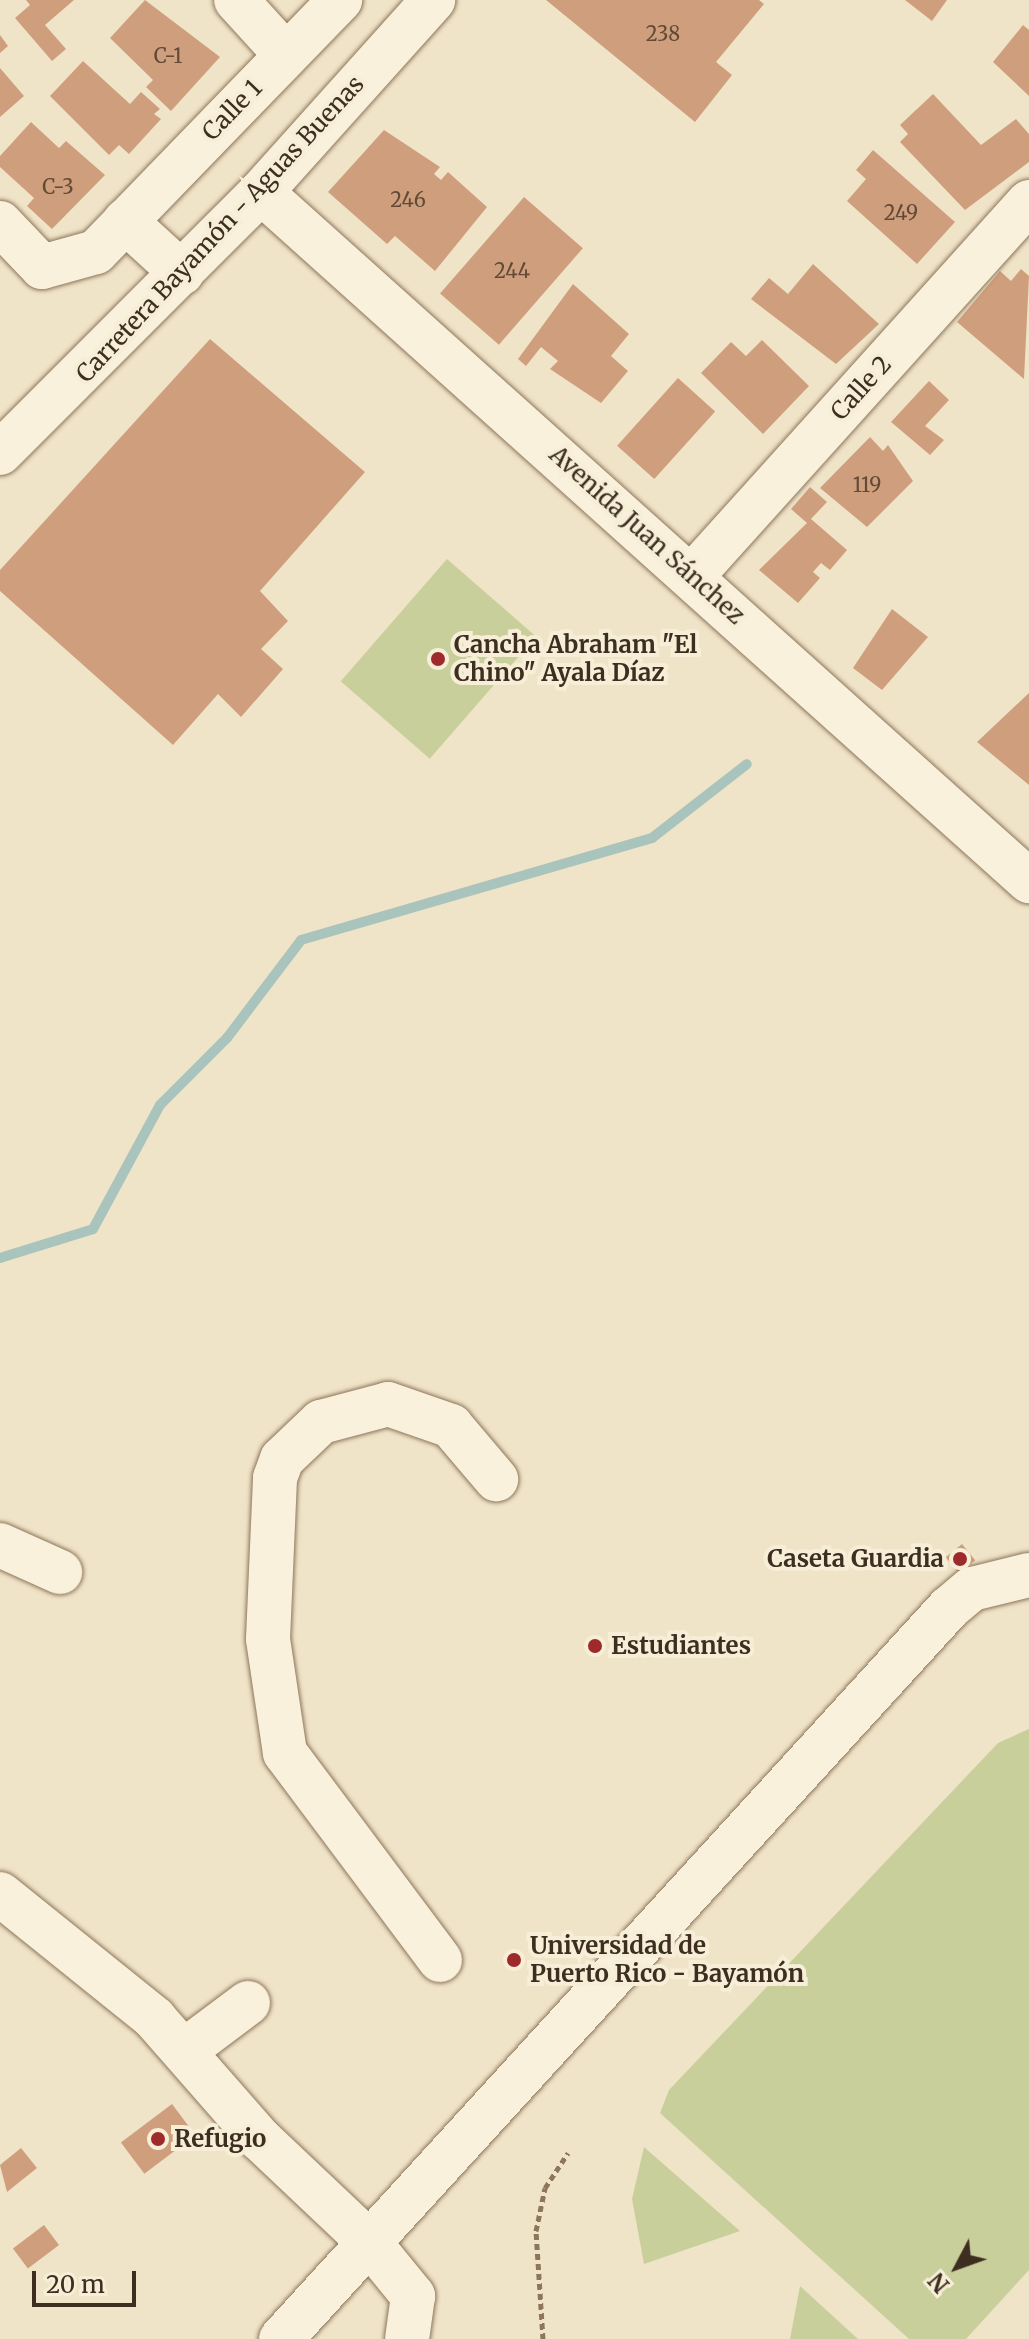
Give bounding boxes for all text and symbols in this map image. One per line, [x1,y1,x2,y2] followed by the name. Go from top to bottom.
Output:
[646,21,680,45] house number: 238
[154,43,182,67] house number: C-1
[70,70,370,388] street label: Carretera Bayamón - Aguas Buenas
[196,74,268,146] street label: Calle 1
[42,174,74,198] house number: C-3
[390,187,426,211] house number: 246
[884,200,918,224] house number: 249
[494,258,530,282] house number: 244
[825,350,897,426] street label: Calle 2
[544,440,750,630] street label: Avenida Juan Sánchez
[853,472,881,496] house number: 119
[454,631,697,687] place label: Cancha Abraham "El Chino" Ayala Díaz
[429,650,447,668] marker: Cancha Abraham "El Chino" Ayala Díaz
[767,1545,944,1573] place label: Caseta Guardia
[951,1550,969,1568] marker: Caseta Guardia
[611,1632,751,1660] place label: Estudiantes
[586,1637,604,1655] marker: Estudiantes
[530,1932,804,1988] place label: Universidad de Puerto Rico - Bayamón
[505,1951,523,1969] marker: Universidad de Puerto Rico - Bayamón
[174,2125,266,2153] place label: Refugio
[149,2130,167,2148] marker: Refugio
[917,2227,997,2307] north arrow
[36,2255,140,2305] scale bar
[923,2267,955,2298] text: N
[46,2269,105,2300] text: 20 m

